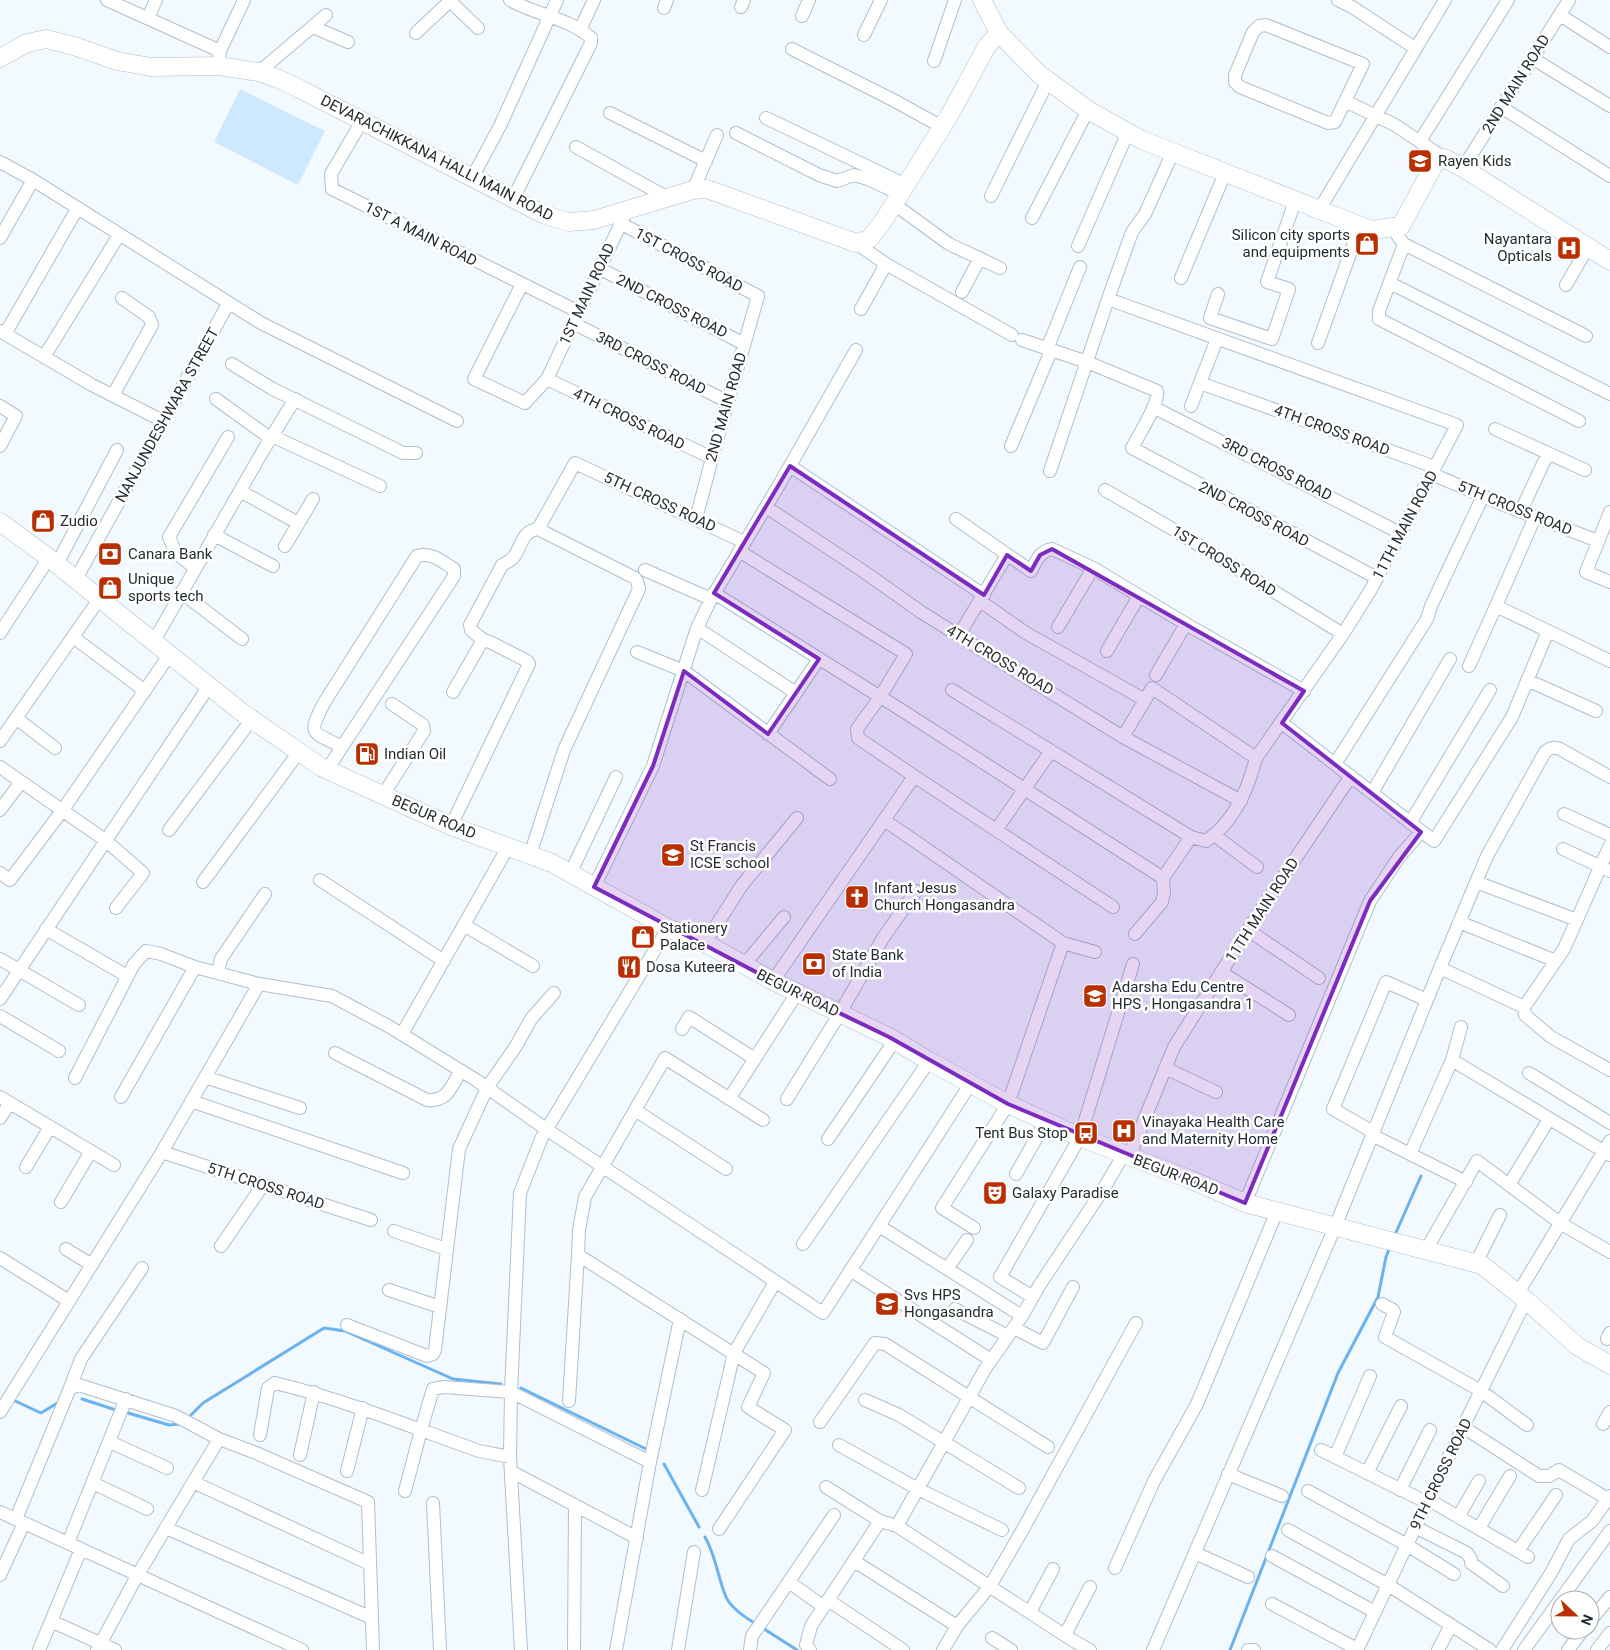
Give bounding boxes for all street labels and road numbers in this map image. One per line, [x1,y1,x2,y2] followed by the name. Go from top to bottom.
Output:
[1478,31,1554,137] street label: 2ND MAIN ROAD
[318,91,556,225] street label: DEVARACHIKKANA HALLI MAIN ROAD
[362,198,480,270] street label: 1ST A MAIN ROAD
[632,224,746,296] street label: 1ST CROSS ROAD
[556,240,618,348] street label: 1ST MAIN ROAD
[613,270,731,342] street label: 2ND CROSS ROAD
[111,325,223,505] street label: NANJUNDESHWARA STREET
[593,327,709,399] street label: 3RD CROSS ROAD
[702,350,750,464] street label: 2ND MAIN ROAD
[570,384,688,454] street label: 4TH CROSS ROAD
[1272,401,1392,459] street label: 4TH CROSS ROAD
[1219,433,1335,505] street label: 3RD CROSS ROAD
[1369,467,1441,583] street label: 11TH MAIN ROAD
[601,468,719,536] street label: 5TH CROSS ROAD
[1196,477,1312,551] street label: 2ND CROSS ROAD
[1455,477,1575,539] street label: 5TH CROSS ROAD
[1169,522,1279,600] street label: 1ST CROSS ROAD
[943,621,1057,699] street label: 4TH CROSS ROAD
[389,791,479,843] street label: BEGUR ROAD
[1222,854,1302,966] street label: 11TH MAIN ROAD
[754,965,842,1021] street label: BEGUR ROAD
[1131,1151,1221,1199] street label: BEGUR ROAD
[205,1159,327,1213] street label: 5TH CROSS ROAD
[1406,1415,1476,1533] street label: 9TH CROSS ROAD

